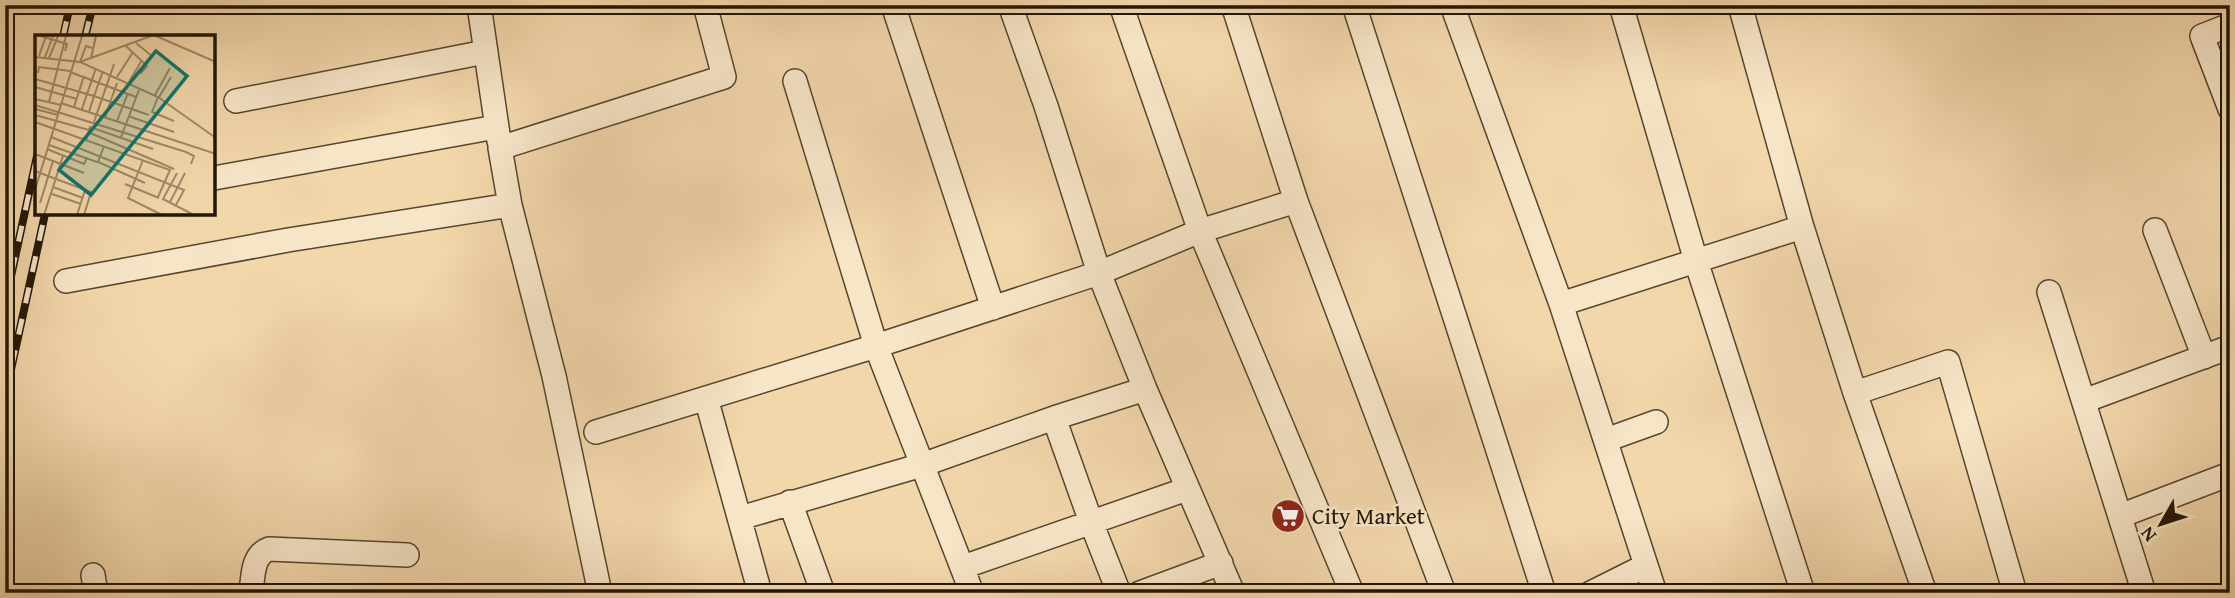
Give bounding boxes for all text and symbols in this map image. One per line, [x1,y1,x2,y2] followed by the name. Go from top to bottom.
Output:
[35,35,215,215] inset map
[2126,490,2196,560] north arrow
[1269,497,1307,535] supermarket icon: City Market
[1312,499,1425,532] place label: City Market
[2133,521,2163,548] text: N

